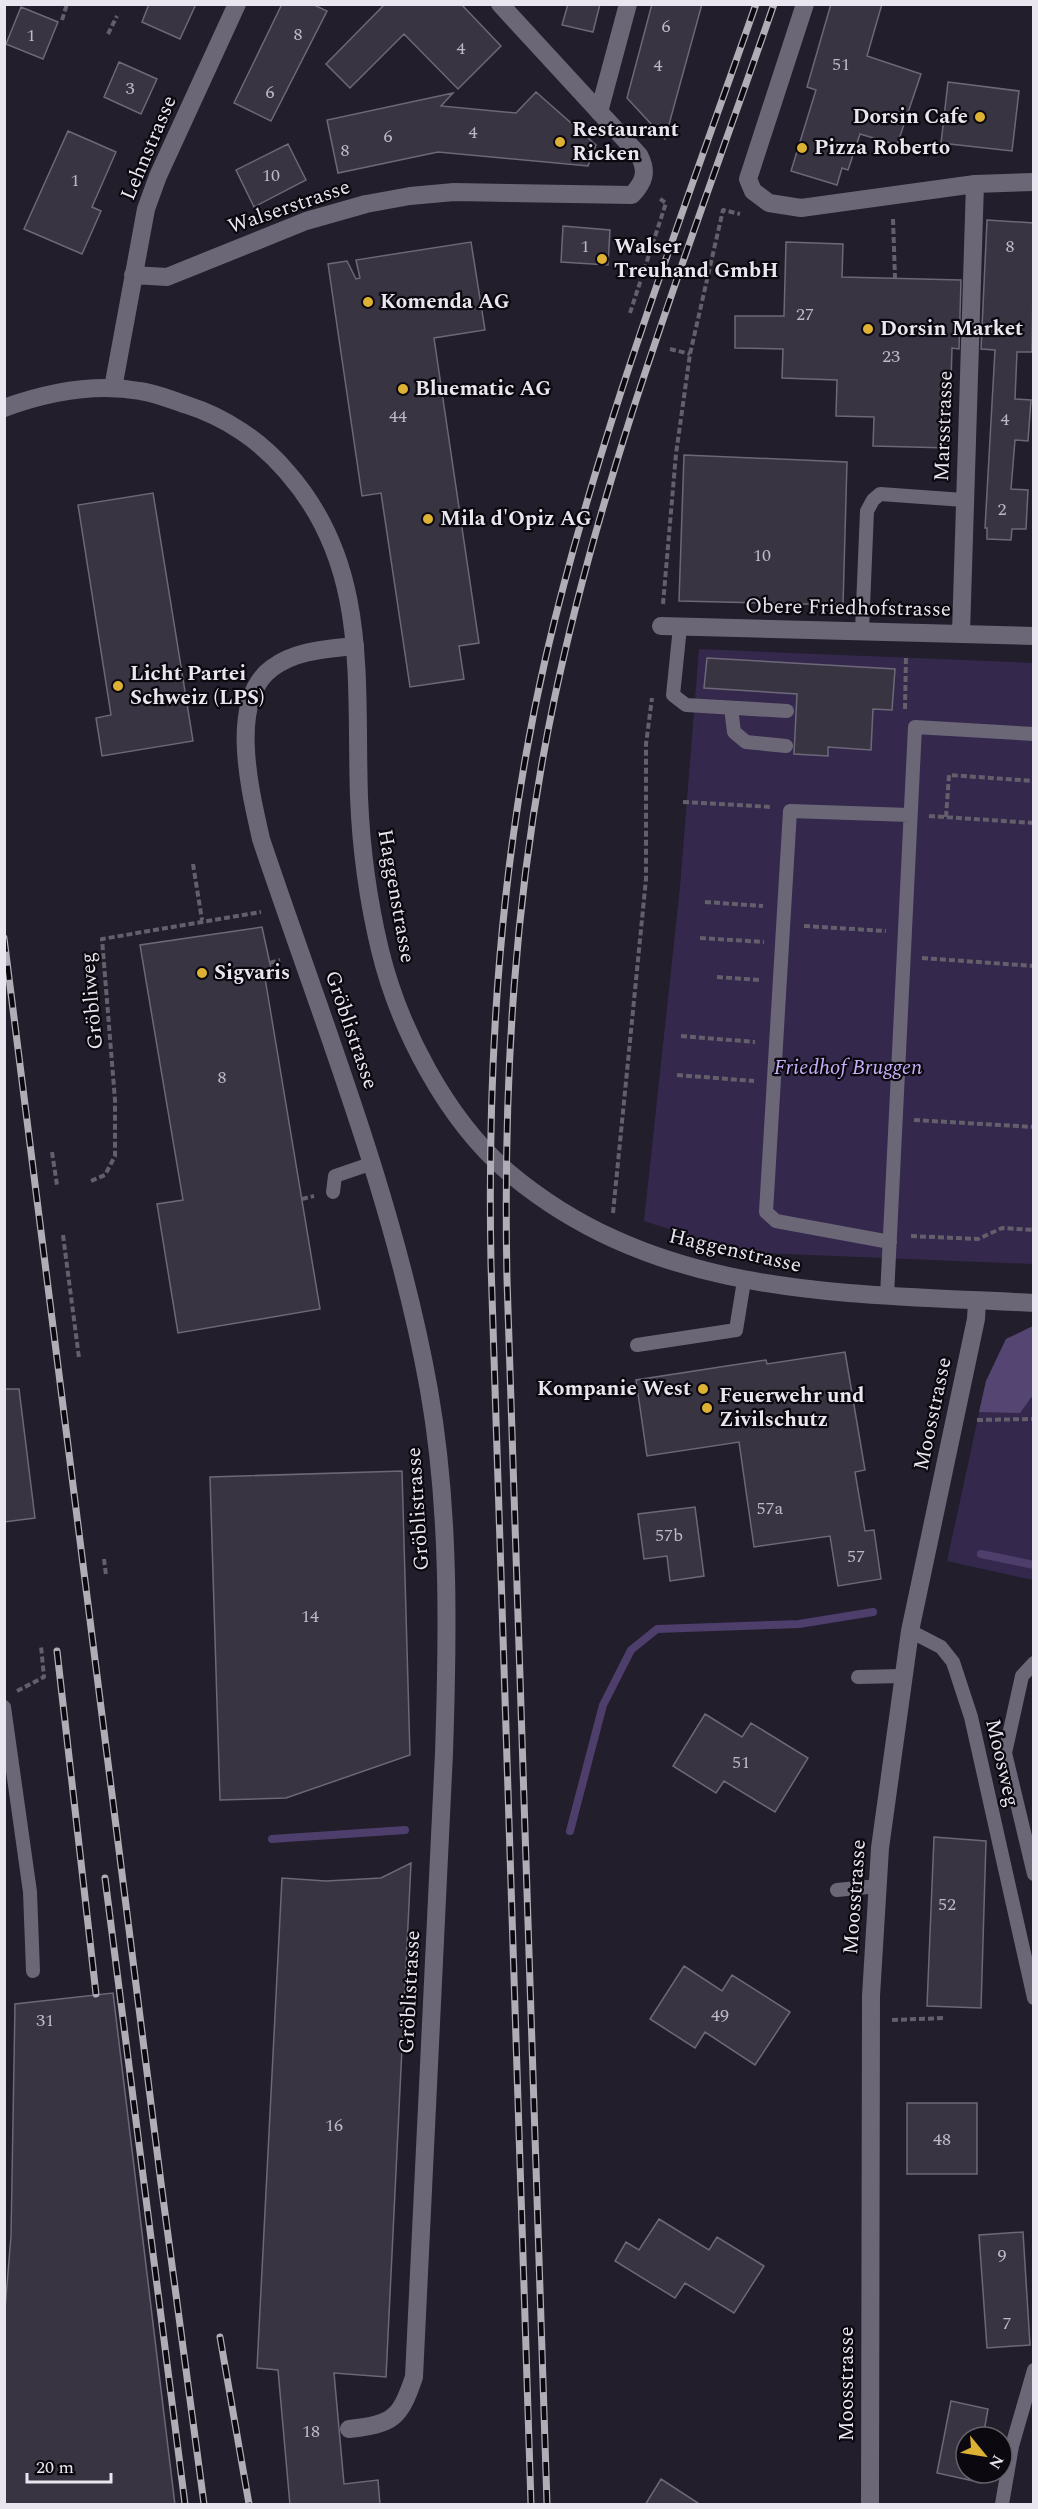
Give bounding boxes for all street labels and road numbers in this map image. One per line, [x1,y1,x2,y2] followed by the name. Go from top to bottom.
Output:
[113,91,185,205] street label: Lehnstrasse
[224,171,354,243] street label: Walserstrasse
[926,370,962,482] street label: Marsstrasse
[745,590,951,626] street label: Obere Friedhofstrasse
[368,827,424,965] street label: Haggenstrasse
[72,951,112,1051] street label: Gröbliweg
[316,966,386,1094] street label: Gröblistrasse
[665,1220,805,1282] street label: Haggenstrasse
[905,1354,961,1474] street label: Moosstrasse
[398,1446,438,1572] street label: Gröblistrasse
[976,1716,1028,1810] street label: Moosweg
[835,1838,875,1956] street label: Moosstrasse
[391,1929,429,2055] street label: Gröblistrasse
[831,2326,863,2442] street label: Moosstrasse

